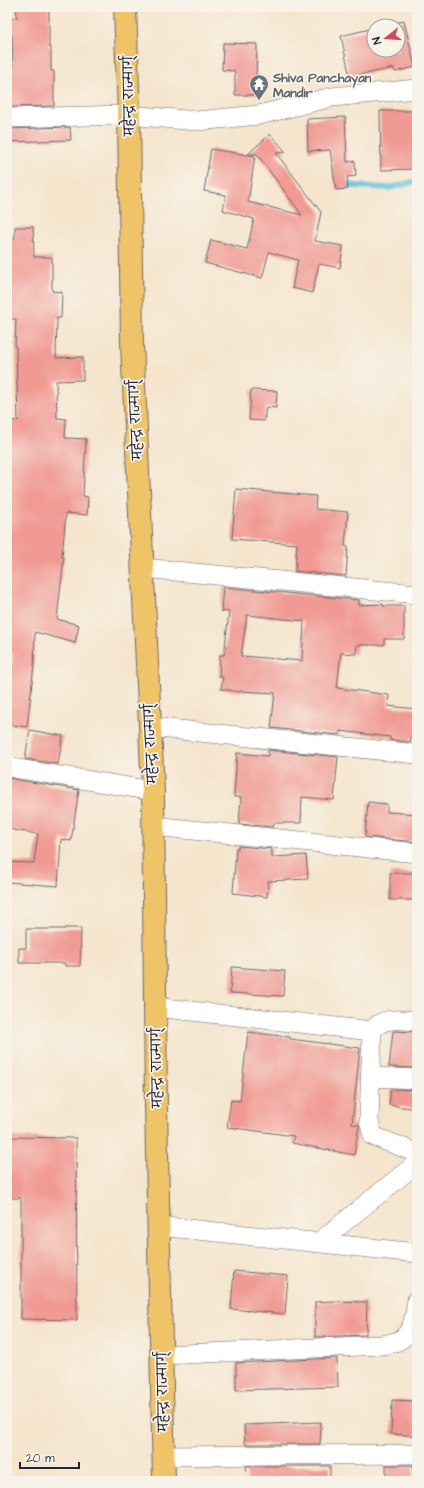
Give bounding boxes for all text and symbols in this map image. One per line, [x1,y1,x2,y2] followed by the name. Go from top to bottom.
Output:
[366,18,406,58] north arrow
[369,35,385,46] text: N
[116,54,140,137] street label: महेन्द्र राज्मार्ग्
[272,69,372,102] place label: Shiva Panchayan Mandir
[248,73,270,101] temple icon: Shiva Panchayan Mandir
[122,378,148,462] street label: महेन्द्र राज्मार्ग्
[137,702,163,786] street label: महेन्द्र राज्मार्ग्
[144,1026,168,1109] street label: महेन्द्र राज्मार्ग्
[150,1350,174,1433] street label: महेन्द्र राज्मार्ग्
[20,1444,79,1470] scale bar
[26,1450,55,1467] text: 20 m

